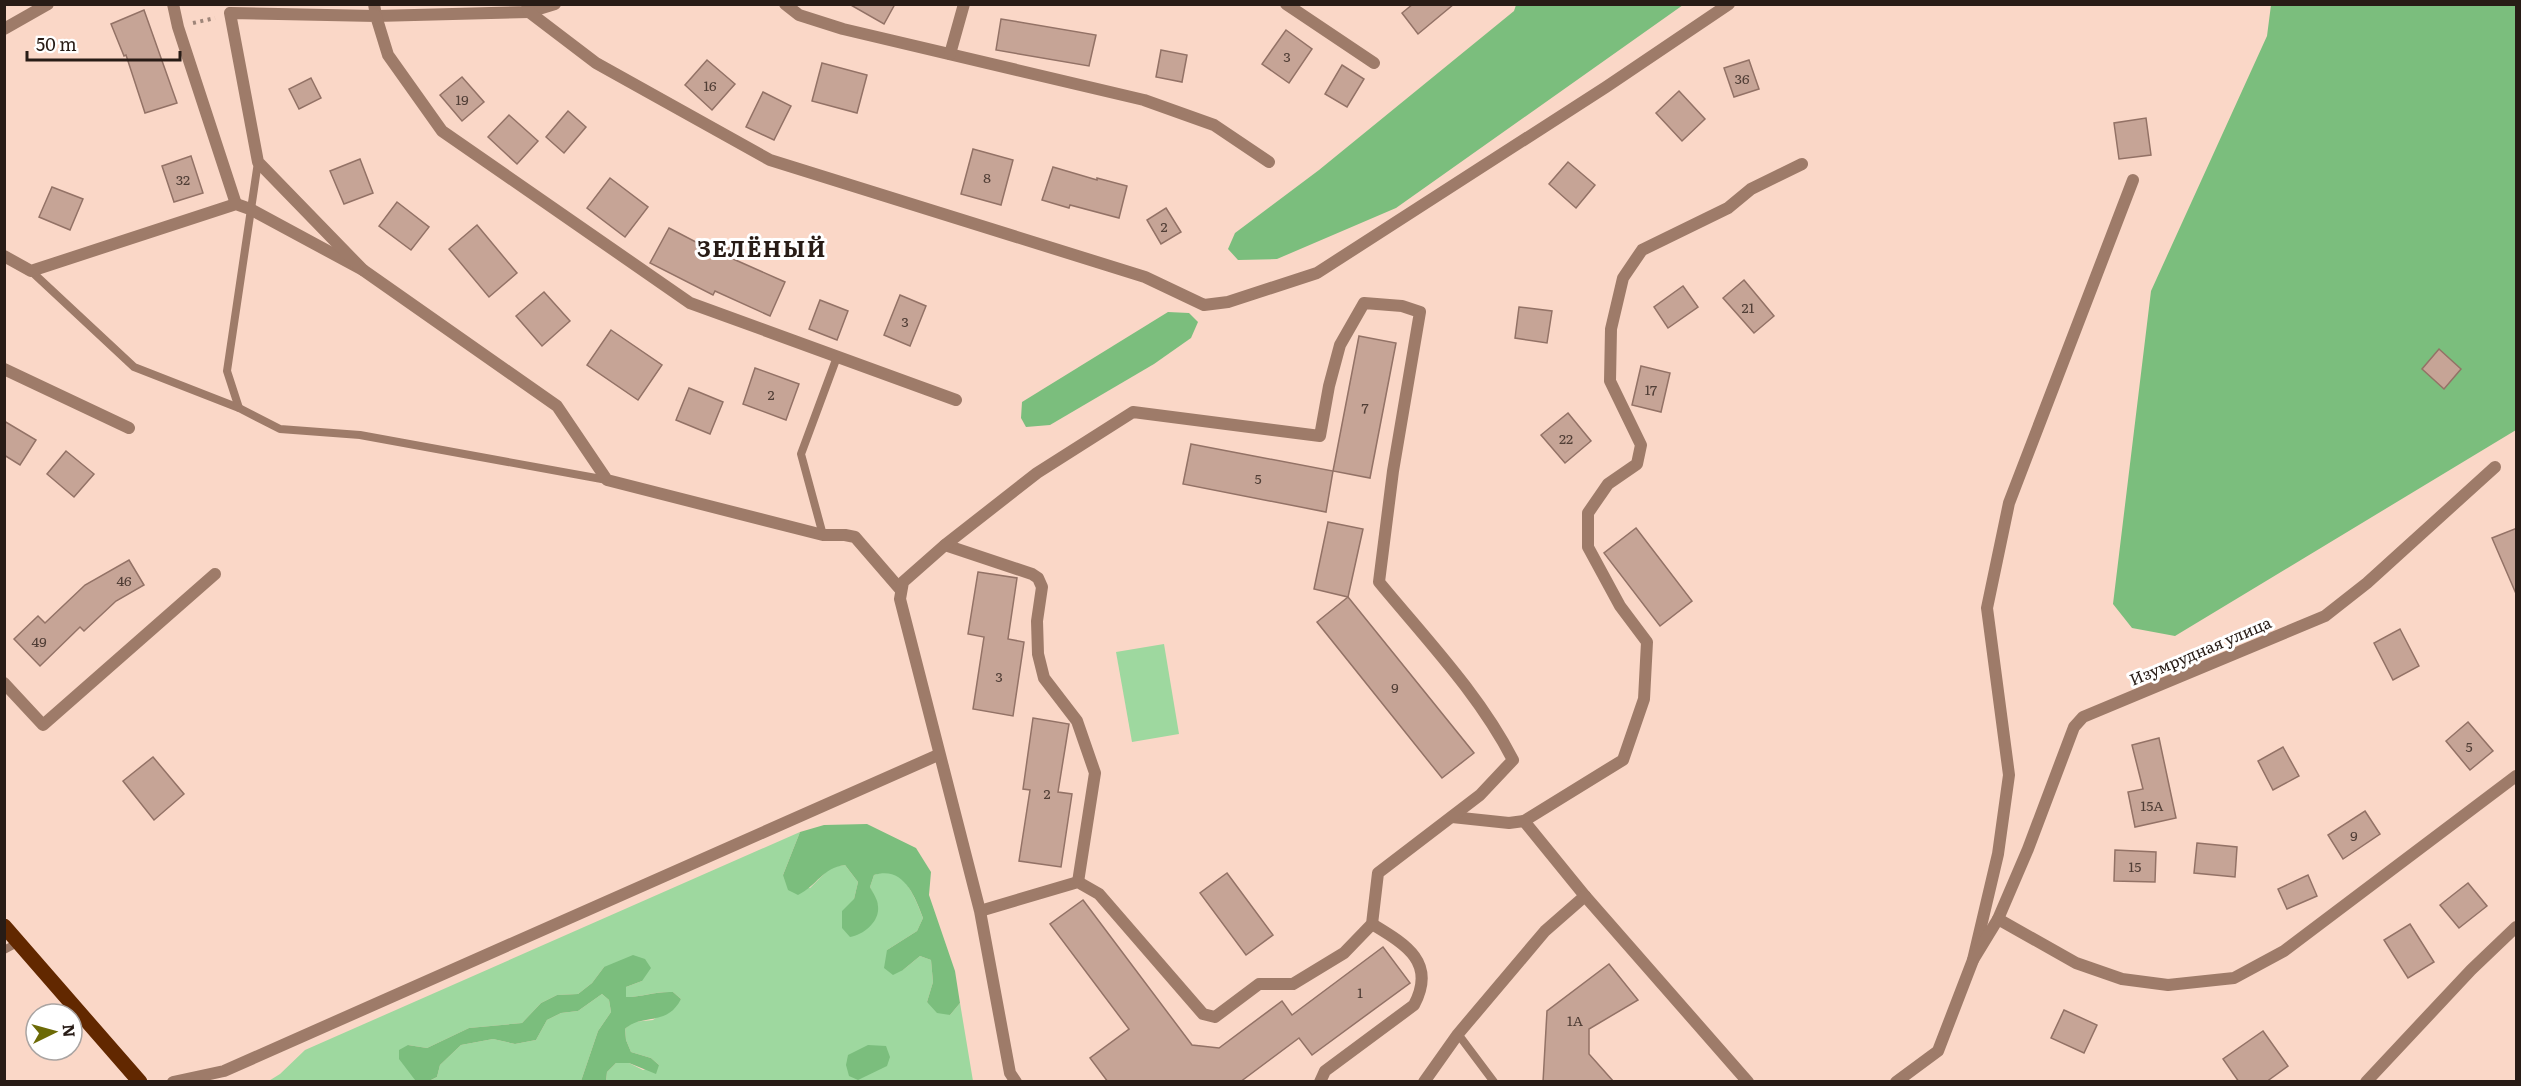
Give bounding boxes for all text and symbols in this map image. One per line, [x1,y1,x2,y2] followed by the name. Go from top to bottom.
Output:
[27,24,180,62] scale bar
[36,30,77,57] text: 50 m
[1283,46,1291,66] house number: 3
[1734,68,1750,88] house number: 36
[703,75,717,95] house number: 16
[455,89,469,109] house number: 19
[983,167,991,187] house number: 8
[176,169,190,189] house number: 32
[1160,216,1168,236] house number: 2
[697,231,827,264] district label: ЗЕЛЁНЫЙ
[1742,297,1755,317] house number: 21
[901,311,909,331] house number: 3
[1645,379,1657,399] house number: 17
[767,384,775,404] house number: 2
[1361,397,1369,417] house number: 7
[1559,428,1573,448] house number: 22
[1254,468,1262,488] house number: 5
[116,570,132,590] house number: 46
[2125,609,2275,691] street label: Изумрудная улица
[31,631,47,651] house number: 49
[995,666,1003,686] house number: 3
[1391,677,1399,697] house number: 9
[2465,736,2473,756] house number: 5
[1043,783,1051,803] house number: 2
[2140,795,2164,815] house number: 15А
[2350,825,2358,845] house number: 9
[2129,856,2141,876] house number: 15
[1357,982,1363,1002] house number: 1
[24,1002,84,1062] north arrow
[1567,1010,1584,1030] house number: 1А
[57,1023,82,1038] text: N

